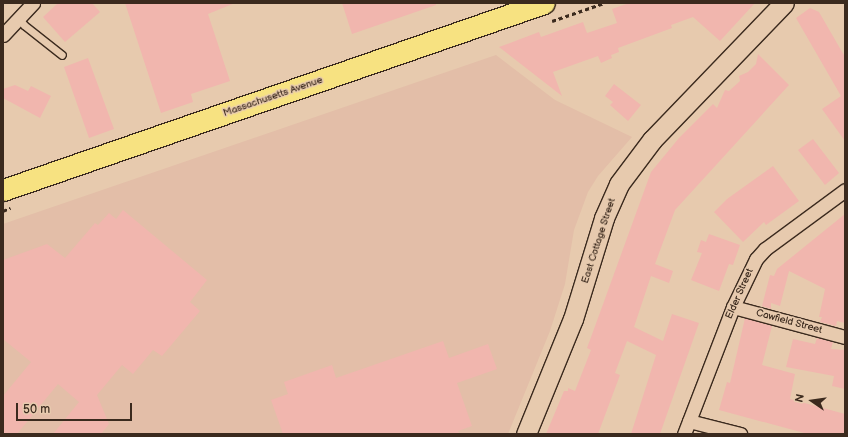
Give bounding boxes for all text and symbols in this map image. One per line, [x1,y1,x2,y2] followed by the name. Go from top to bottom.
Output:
[222,74,324,120] street label: Massachusetts Avenue
[580,197,618,285] street label: East Cottage Street
[724,267,756,321] street label: Elder Street
[754,307,824,337] street label: Cawfield Street
[792,381,832,421] north arrow
[793,393,807,404] text: N
[18,395,134,421] scale bar
[23,402,50,417] text: 50 m

